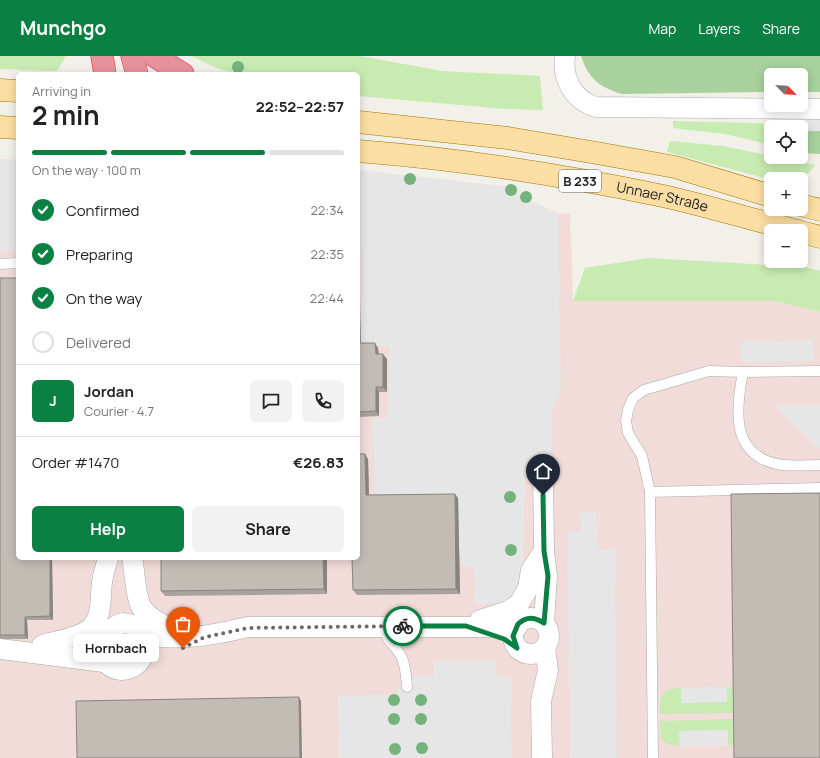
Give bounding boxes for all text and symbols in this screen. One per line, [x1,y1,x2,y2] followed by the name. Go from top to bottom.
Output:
[20,15,106,41] text: Munchgo
[648,19,676,38] text: Map
[698,19,740,38] text: Layers
[762,19,800,38] text: Share
[764,68,808,112] north arrow
[764,68,808,268] map controls
[32,82,91,100] text: Arriving in
[256,96,344,117] text: 22:52–22:57
[32,97,100,133] text: 2 min
[764,120,808,164] button: locate
[32,161,141,179] text: On the way · 100 m
[559,170,601,192] road number: B 233
[764,172,808,216] button: +
[615,177,711,216] street label: Unnaer Straße
[32,199,54,221] icon: check
[66,200,139,221] text: Confirmed
[310,201,344,219] text: 22:34
[764,224,808,268] button: −
[32,243,54,265] icon: check
[66,244,133,265] text: Preparing
[311,245,344,263] text: 22:35
[32,287,54,309] icon: check
[66,288,142,309] text: On the way
[310,289,344,307] text: 22:44
[66,332,131,353] text: Delivered
[250,380,292,422] button: chat
[302,380,344,422] button: phone
[84,381,134,402] text: Jordan
[49,390,57,411] text: J
[84,402,154,420] text: Courier · 4.7
[32,452,119,473] text: Order #1470
[293,452,344,473] text: €26.83
[526,454,560,495] pin
[532,460,554,482] icon: home
[32,506,184,552] button: Help
[192,506,344,552] button: Share
[383,606,423,646] courier
[166,607,200,648] pin
[172,613,194,635] icon: bag
[392,615,414,637] icon: bike
[73,634,159,662] callout: Hornbach
[85,639,147,657] text: Hornbach

